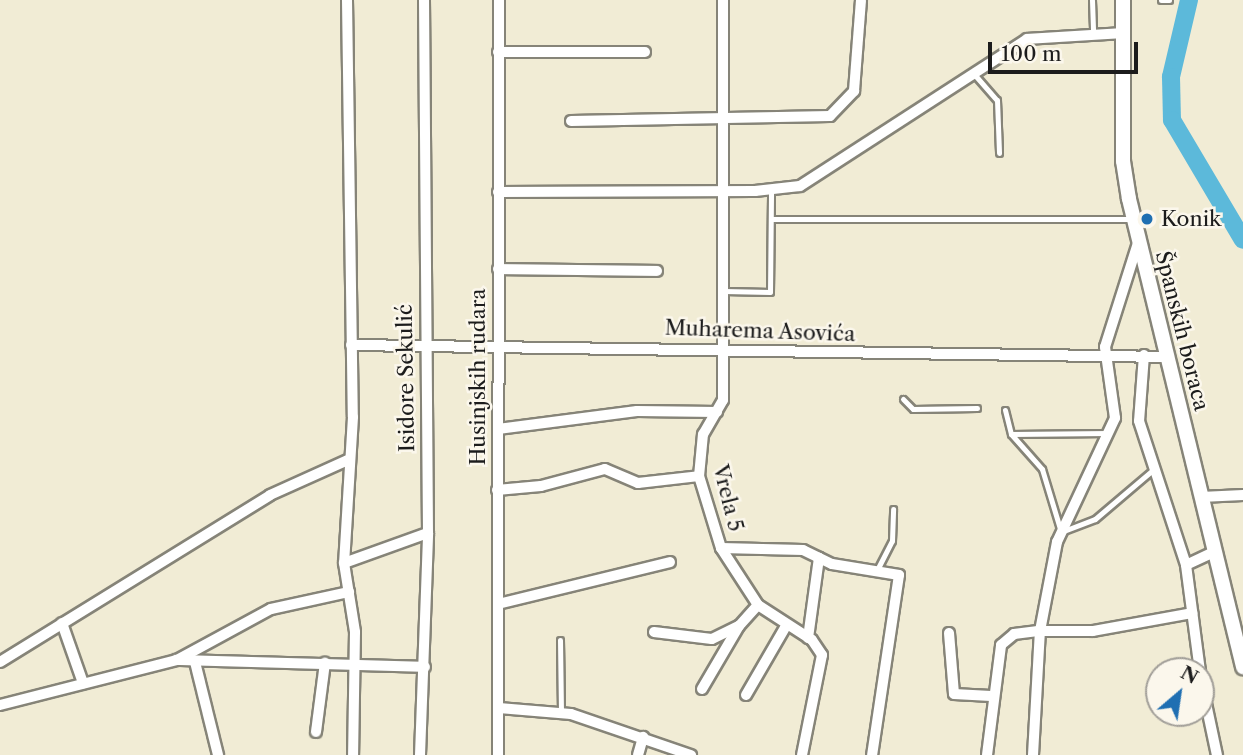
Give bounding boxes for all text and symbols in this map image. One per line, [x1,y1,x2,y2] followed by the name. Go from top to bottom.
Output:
[991,28,1142,72] scale bar
[1001,41,1062,66] text: 100 m
[1161,206,1221,232] place label: Konik
[1139,211,1155,227] marker: Konik
[1150,249,1214,413] street label: Španskih boraca
[465,288,491,466] street label: Husinjskih rudara
[392,304,420,452] street label: Isidore Sekulić
[664,315,856,347] street label: Muharema Asovića
[708,462,748,534] street label: Vrela 5
[1145,657,1215,727] north arrow
[1177,661,1202,689] text: N

